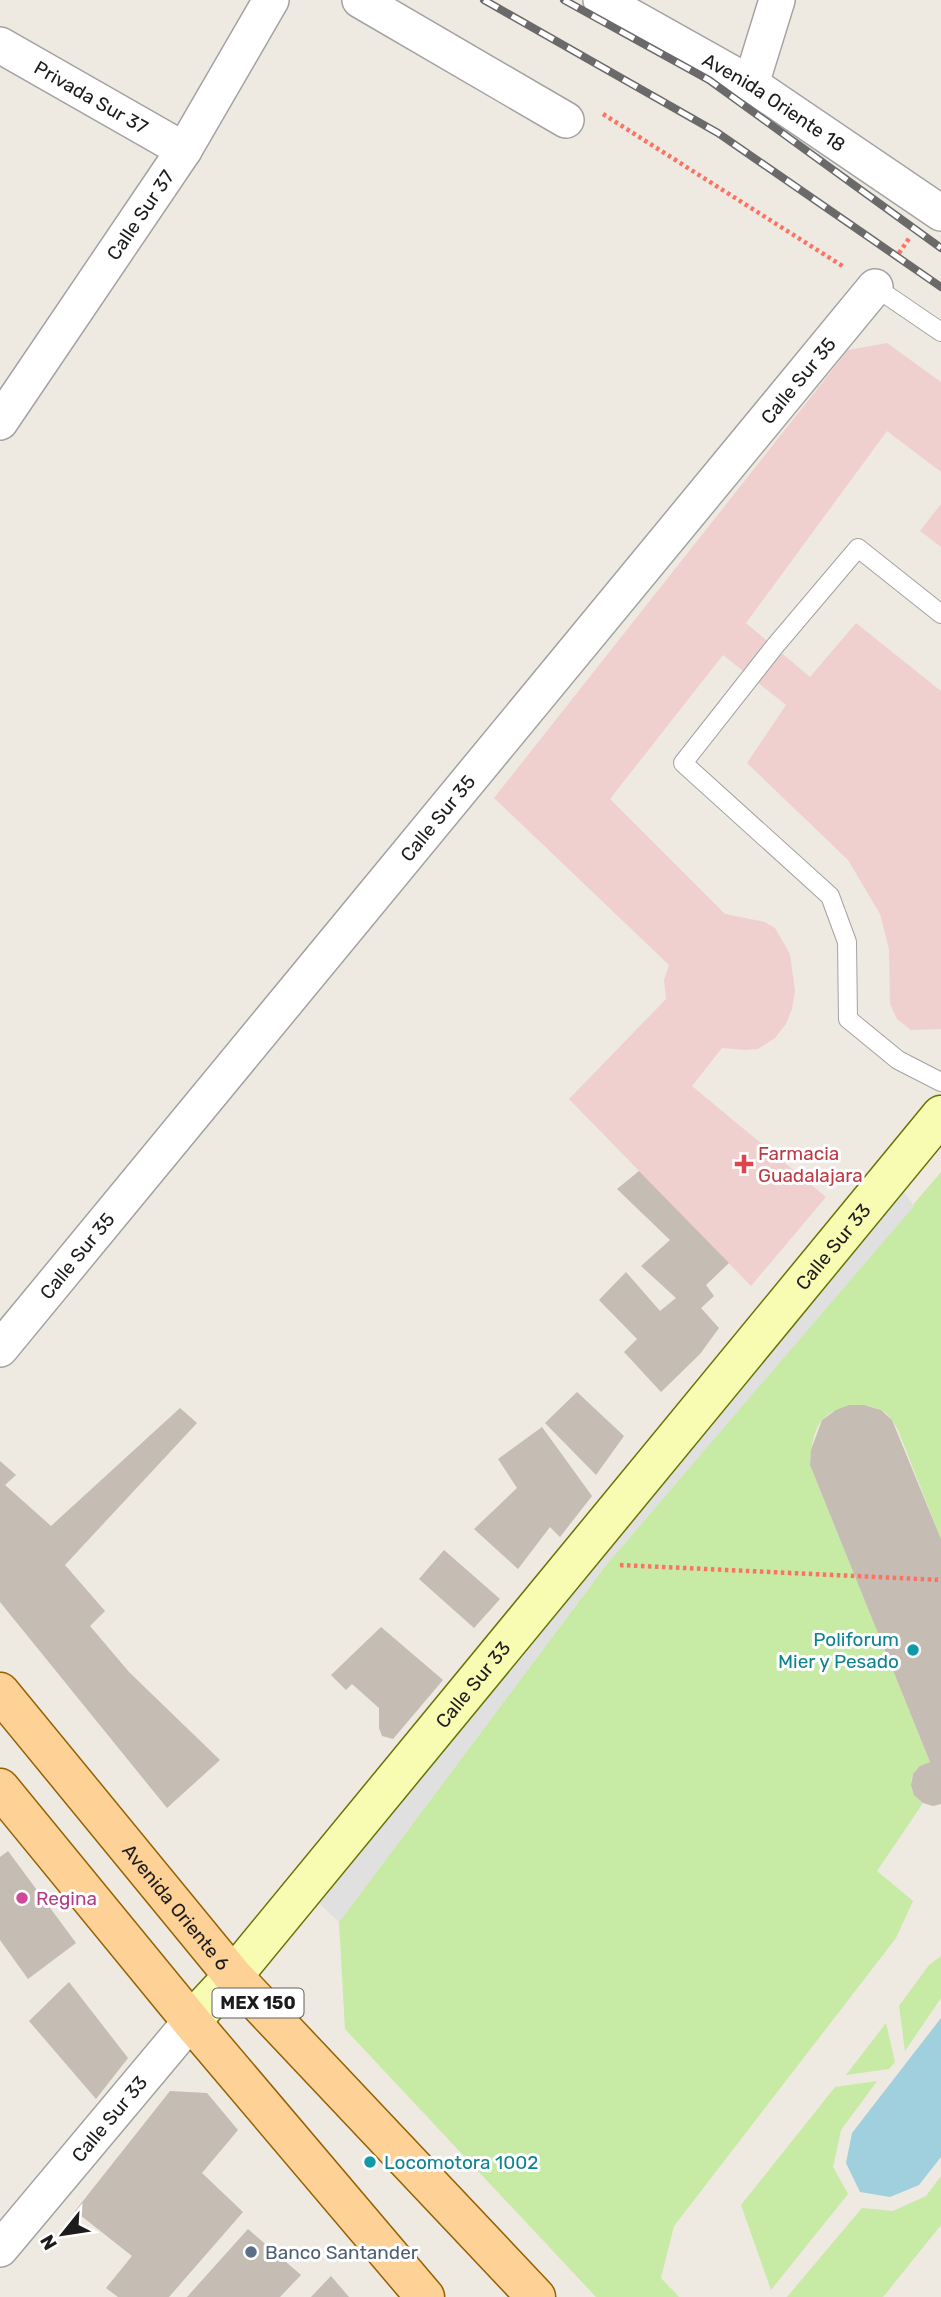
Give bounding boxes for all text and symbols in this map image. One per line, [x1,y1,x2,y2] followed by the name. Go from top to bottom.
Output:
[699,48,850,156] street label: Avenida Oriente 18
[30,56,152,139] street label: Privada Sur 37
[102,165,179,264] street label: Calle Sur 37
[756,333,840,428] street label: Calle Sur 35
[395,770,480,866] street label: Calle Sur 35
[758,1142,863,1187] place label: Farmacia Guadalajara
[736,1156,752,1172] marker: Farmacia Guadalajara
[791,1199,875,1294] street label: Calle Sur 33
[35,1208,119,1304] street label: Calle Sur 35
[778,1628,899,1673] place label: Poliforum Mier y Pesado
[430,1636,515,1732] street label: Calle Sur 33
[905,1642,921,1658] marker: Poliforum Mier y Pesado
[118,1839,235,1975] street label: Avenida Oriente 6
[36,1887,97,1910] place label: Regina
[14,1890,30,1906] marker: Regina
[212,1989,304,2018] road number: MEX 150
[67,2071,152,2166] street label: Calle Sur 33
[384,2151,538,2174] place label: Locomotora 1002
[362,2154,378,2170] marker: Locomotora 1002
[28,2199,98,2269] north arrow
[35,2231,62,2254] text: N
[265,2241,419,2264] place label: Banco Santander
[243,2244,259,2260] marker: Banco Santander

